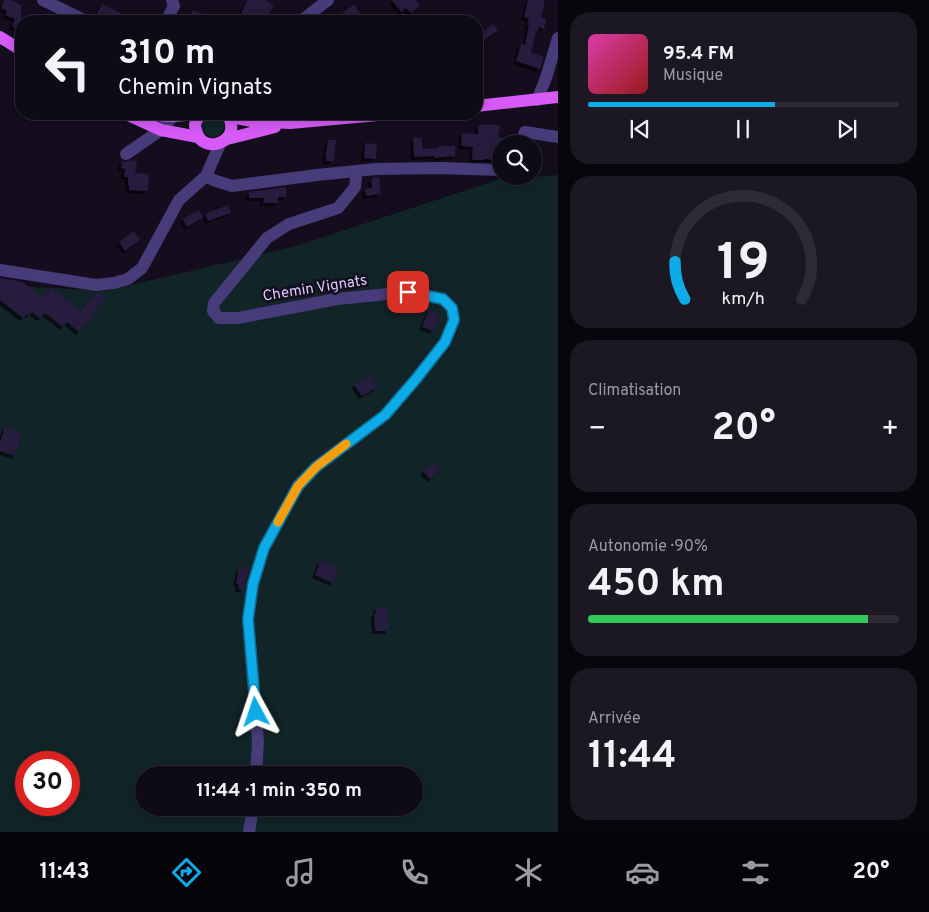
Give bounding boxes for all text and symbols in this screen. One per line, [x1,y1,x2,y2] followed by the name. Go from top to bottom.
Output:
[118,32,215,76] text: 310 m
[35,35,100,100] icon: left
[663,42,734,66] text: 95.4 FM
[663,66,723,86] text: Musique
[118,75,273,102] text: Chemin Vignats
[626,115,654,143] icon: previous
[729,115,757,143] icon: pause
[833,115,861,143] icon: next
[492,135,542,185] map controls
[492,135,542,185] button: search
[717,232,770,298] text: 19
[261,271,369,307] street label: Chemin Vignats
[387,271,429,313] pin
[394,278,422,306] icon: arrive
[722,288,765,311] text: km/h
[588,381,681,401] text: Climatisation
[711,405,776,454] text: 20°
[588,412,606,448] text: −
[881,412,899,448] text: +
[588,537,708,557] text: Autonomie · 90%
[588,561,725,610] text: 450 km
[229,685,281,737] position arrow
[588,709,641,729] text: Arrivée
[588,733,676,782] text: 11:44
[15,751,80,816] speed limit sign: 30
[196,779,362,803] text: 11:44 · 1 min · 350 m
[169,855,204,890] icon: directions
[283,855,318,890] icon: music
[397,855,432,890] icon: phone
[511,855,546,890] icon: climate
[625,855,660,890] icon: car
[738,855,773,890] icon: filters
[39,859,90,886] text: 11:43
[852,859,890,886] text: 20°

